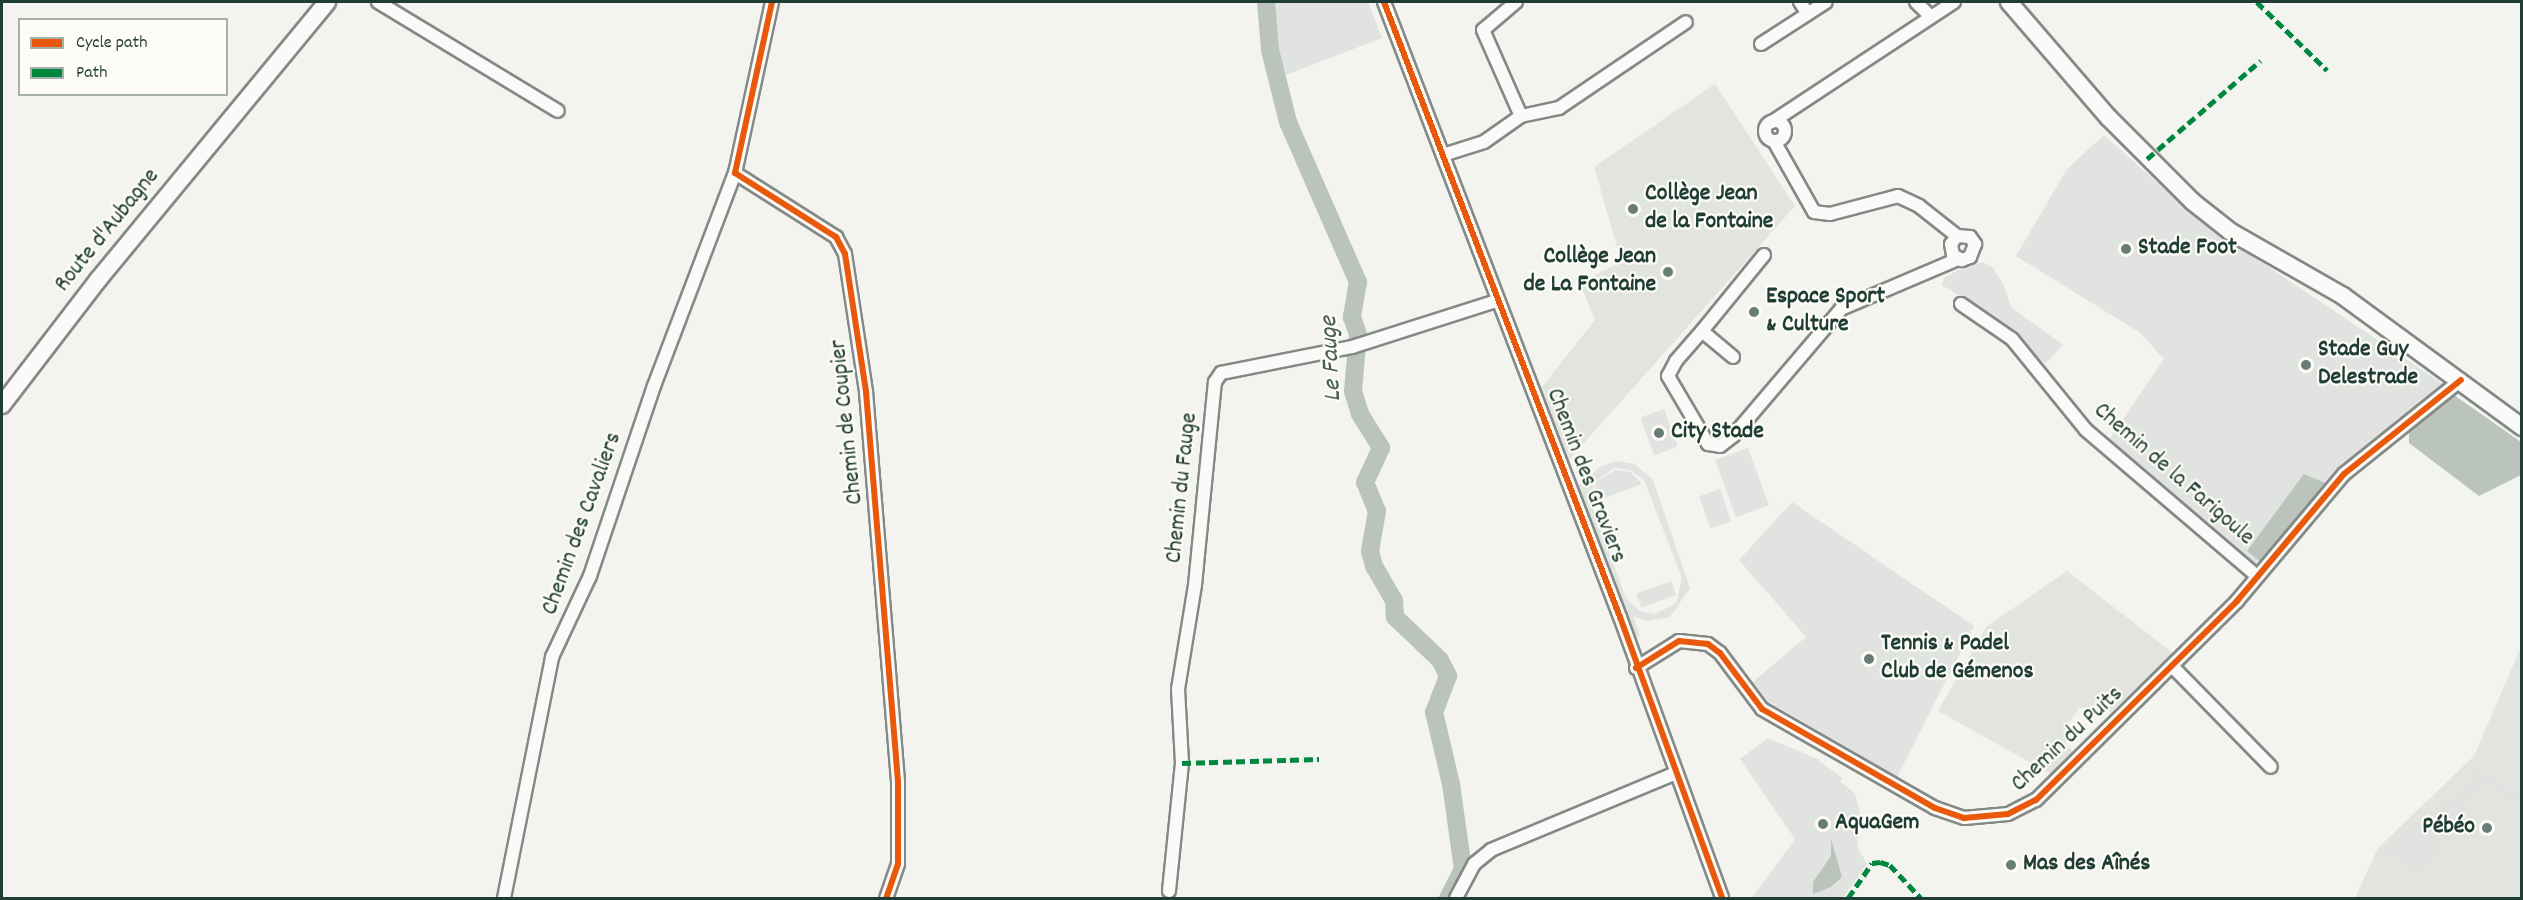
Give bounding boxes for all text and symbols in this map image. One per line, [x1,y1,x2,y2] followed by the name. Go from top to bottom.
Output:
[18,18,228,96] legend
[76,31,147,56] text: Cycle path
[76,61,108,86] text: Path
[49,163,167,299] street label: Route d'Aubagne
[1645,181,1773,237] place label: Collège Jean de la Fontaine
[1626,202,1640,216] marker: Collège Jean de la Fontaine
[2138,235,2237,263] place label: Stade Foot
[2119,242,2133,256] marker: Stade Foot
[1523,244,1656,300] place label: Collège Jean de La Fontaine
[1661,265,1675,279] marker: Collège Jean de La Fontaine
[1766,284,1885,340] place label: Espace Sport & Culture
[1747,305,1761,319] marker: Espace Sport & Culture
[1314,315,1350,403] water label: Le Fauge
[2318,337,2418,393] place label: Stade Guy Delestrade
[825,338,871,506] street label: Chemin de Coupier
[2299,358,2313,372] marker: Stade Guy Delestrade
[1538,385,1632,567] street label: Chemin des Graviers
[2087,397,2259,553] street label: Chemin de la Farigoule
[1161,411,1205,565] street label: Chemin du Fauge
[1671,419,1764,447] place label: City Stade
[1652,426,1666,440] marker: City Stade
[537,429,629,619] street label: Chemin des Cavaliers
[1881,631,2033,687] place label: Tennis & Padel Club de Gémenos
[1862,652,1876,666] marker: Tennis & Padel Club de Gémenos
[2006,681,2130,799] street label: Chemin du Puits
[1835,810,1920,838] place label: AquaGem
[2422,814,2475,842] place label: Pébéo
[1816,817,1830,831] marker: AquaGem
[2480,821,2494,835] marker: Pébéo
[2023,851,2150,879] place label: Mas des Aînés
[2004,858,2018,872] marker: Mas des Aînés

